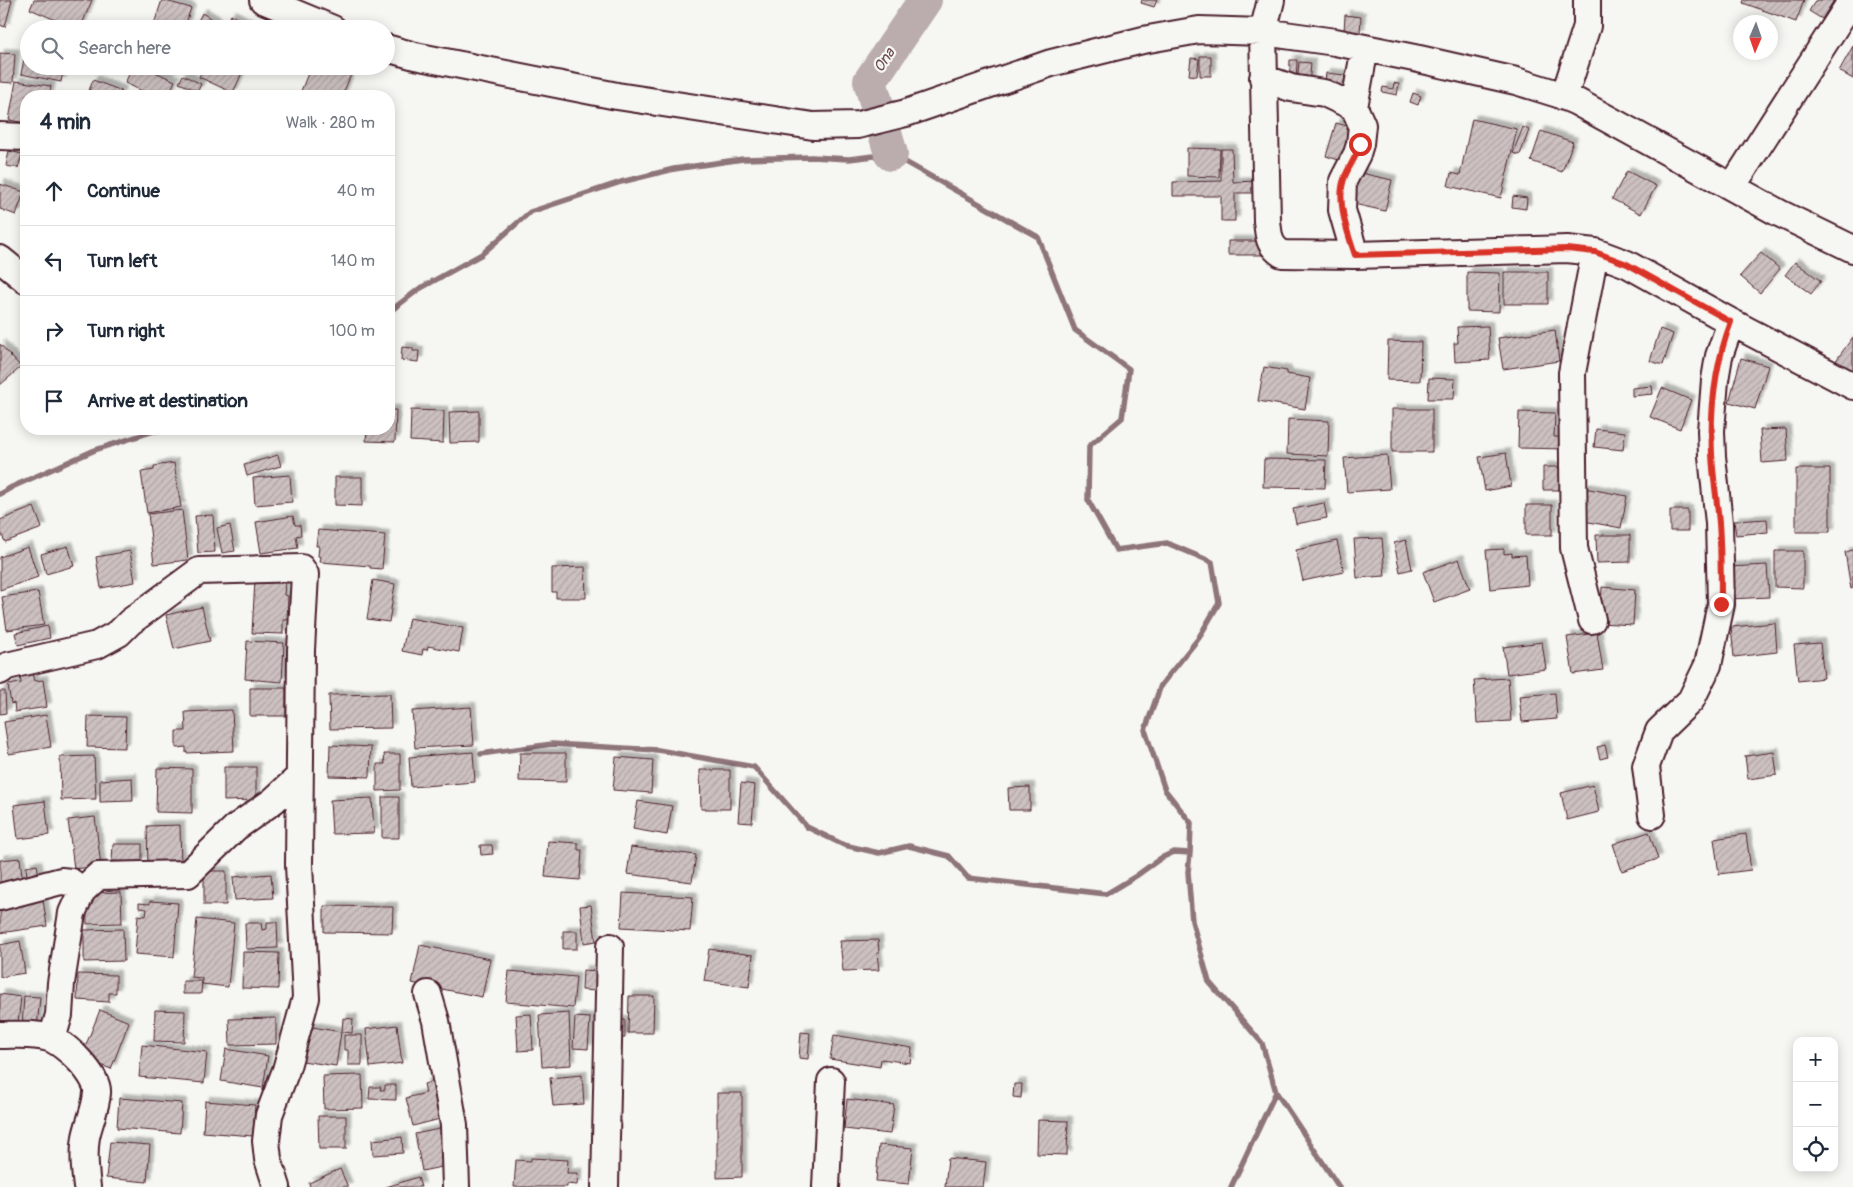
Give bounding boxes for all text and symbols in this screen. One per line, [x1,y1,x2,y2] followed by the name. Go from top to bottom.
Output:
[1733,15,1778,60] north arrow
[20,20,395,75] search box
[38,34,66,62] icon: search
[78,36,171,60] text: Search here
[870,44,900,76] water label: Ona
[40,109,91,136] text: 4 min
[286,113,375,133] text: Walk · 280 m
[1349,133,1372,156] route start
[40,177,68,205] icon: ahead
[87,179,160,203] text: Continue
[337,181,375,201] text: 40 m
[40,247,68,275] icon: left
[87,249,157,273] text: Turn left
[331,251,375,271] text: 140 m
[40,317,68,345] icon: right
[87,319,165,343] text: Turn right
[329,321,375,341] text: 100 m
[40,387,68,415] icon: arrive
[87,389,248,413] text: Arrive at destination
[1710,593,1733,616] route end
[1793,1037,1838,1172] map controls
[1793,1037,1838,1082] button: +
[1793,1082,1838,1127] button: −
[1793,1127,1838,1172] button: locate

